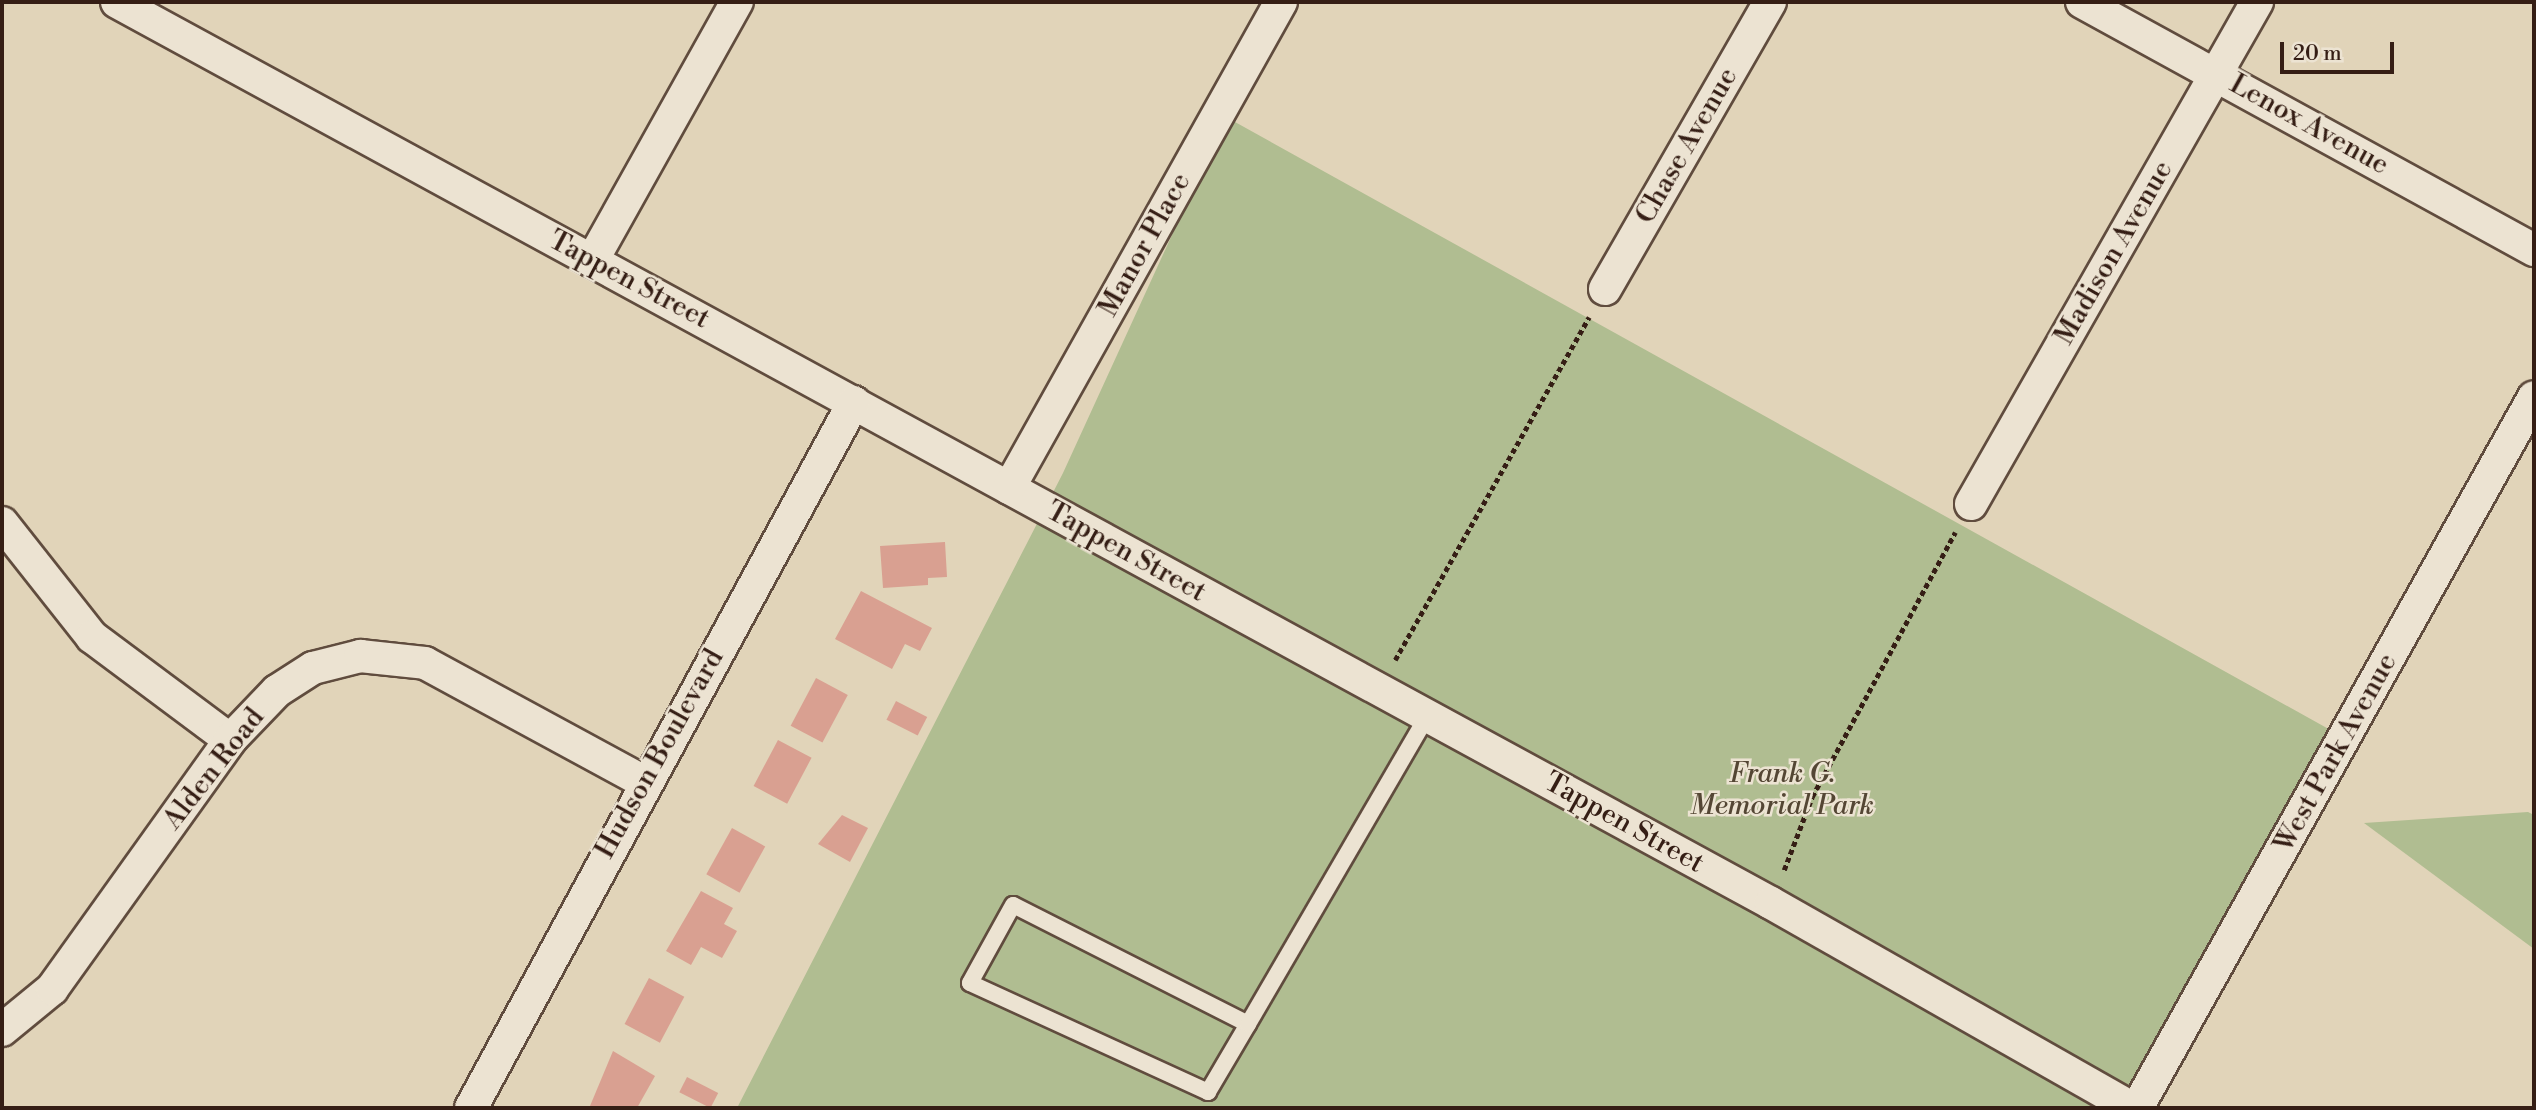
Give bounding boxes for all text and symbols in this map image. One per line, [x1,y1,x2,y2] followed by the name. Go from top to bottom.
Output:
[2284,28,2398,72] scale bar
[2293,41,2342,67] text: 20 m
[1629,62,1745,230] street label: Chase Avenue
[2224,67,2394,183] street label: Lenox Avenue
[2048,155,2180,351] street label: Madison Avenue
[1092,167,1198,323] street label: Manor Place
[543,224,715,336] street label: Tappen Street
[1040,494,1212,610] street label: Tappen Street
[589,643,731,865] street label: Hudson Boulevard
[2267,648,2405,858] street label: West Park Avenue
[156,702,272,836] street label: Alden Road
[1690,757,1874,823] park label: Frank G. Memorial Park
[1538,765,1710,881] street label: Tappen Street

